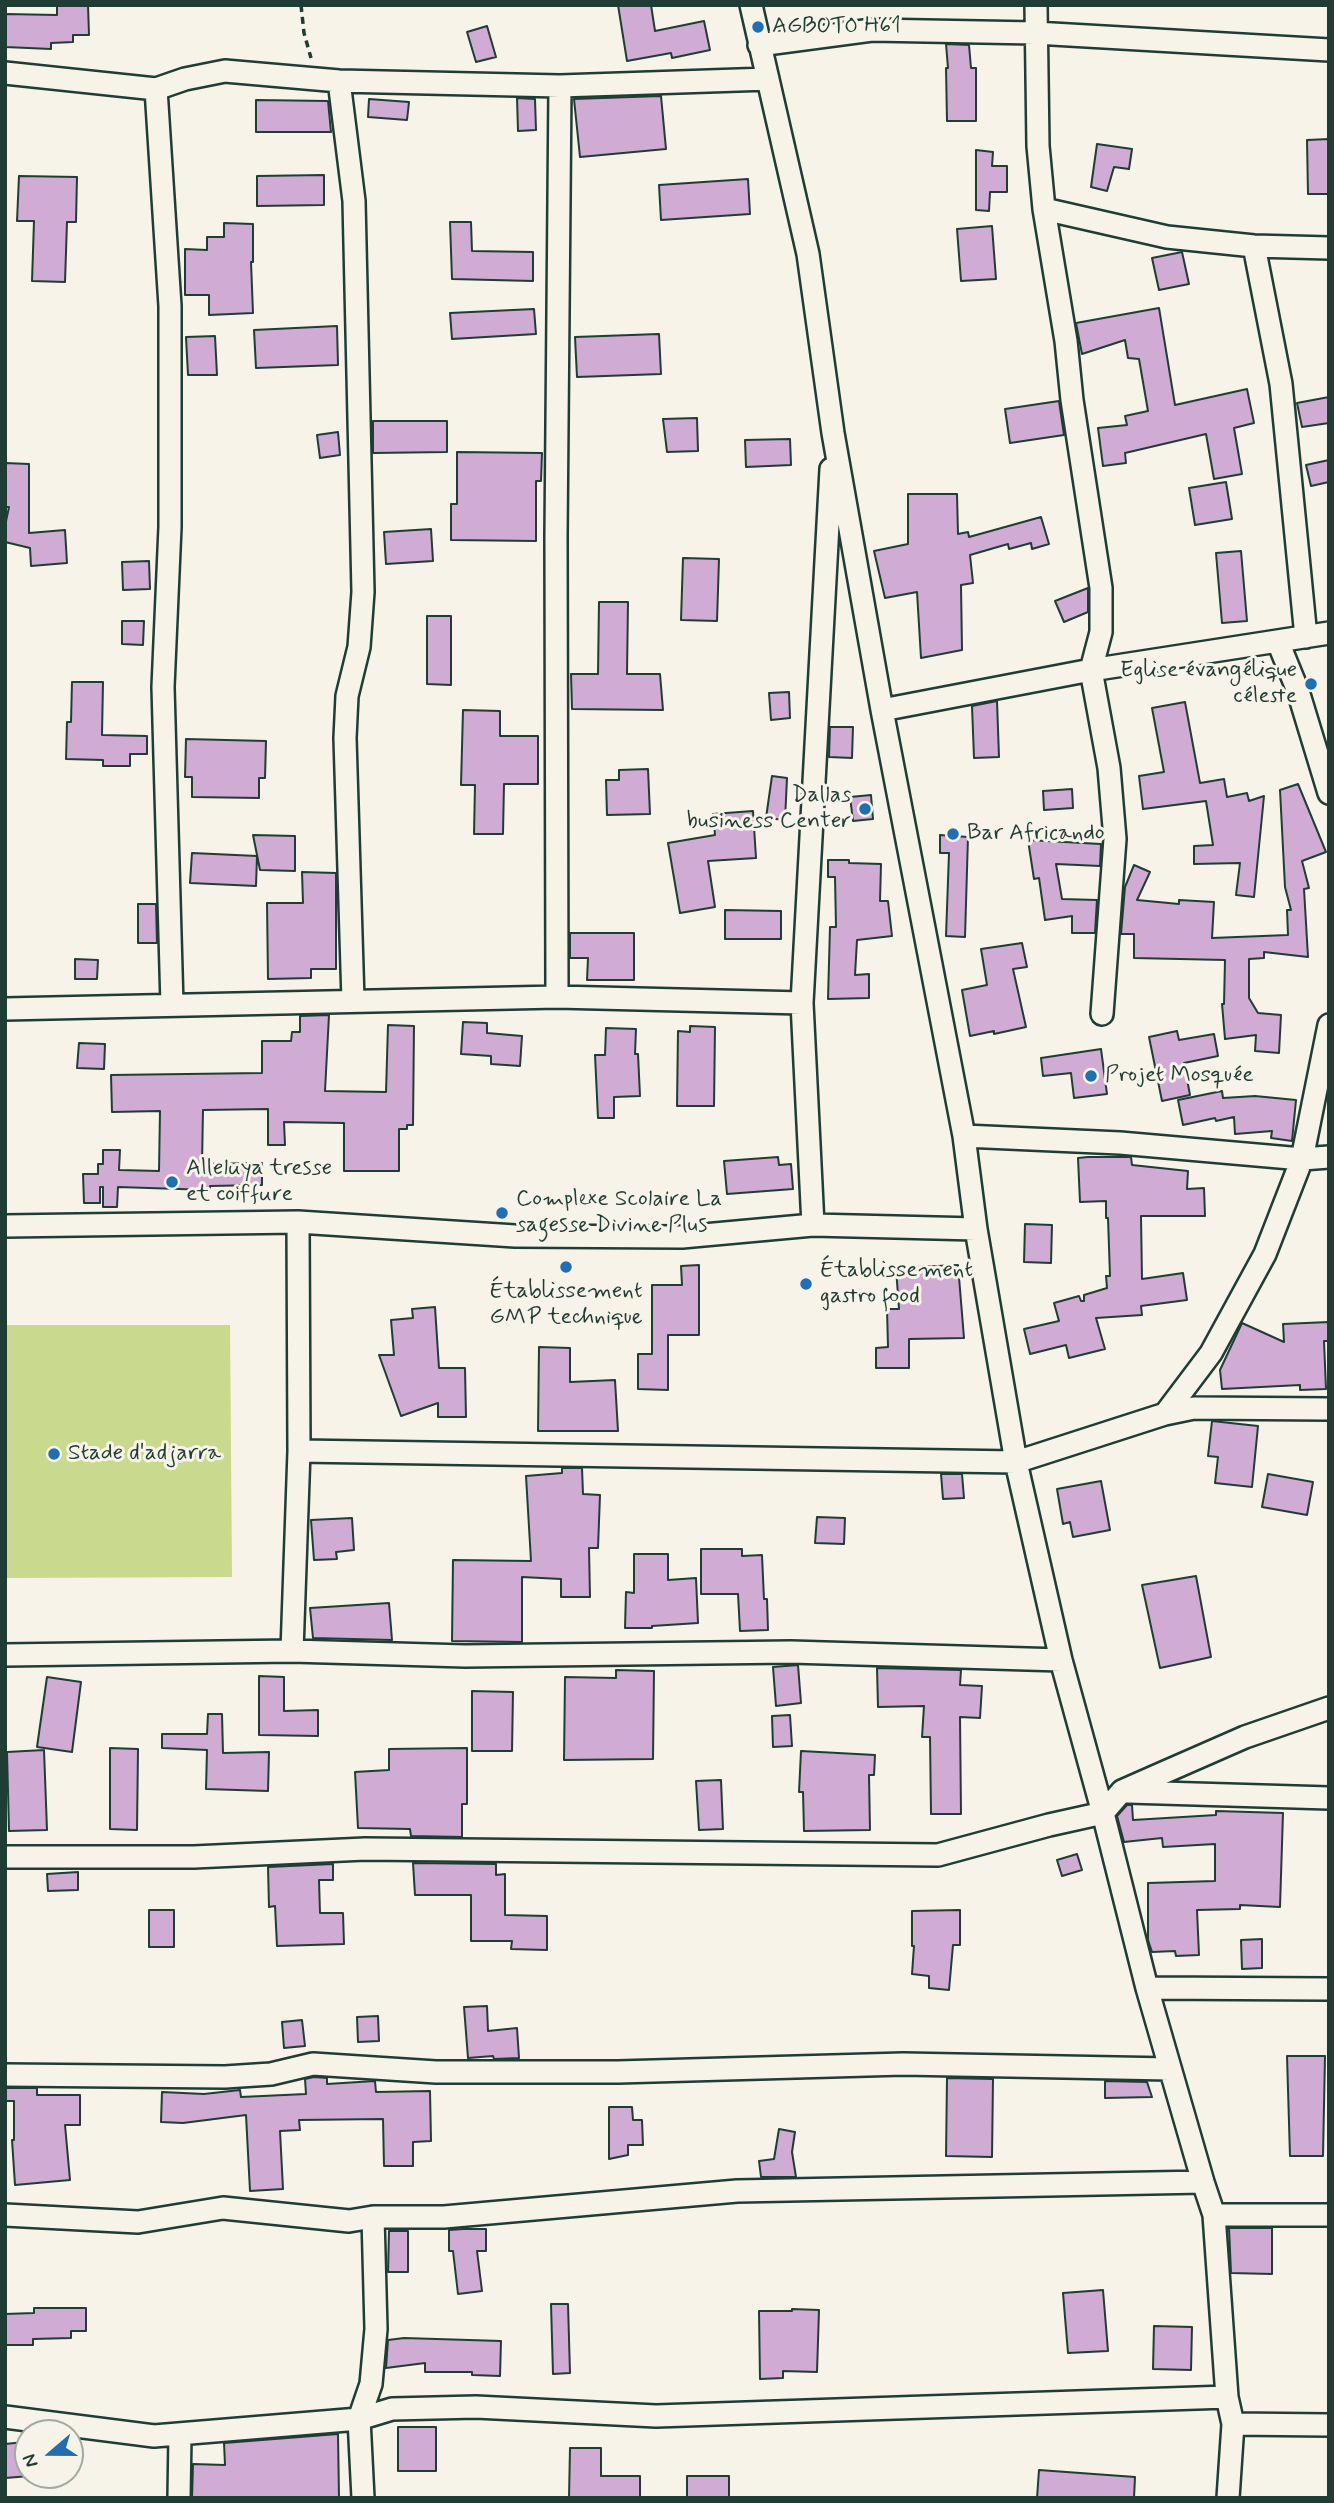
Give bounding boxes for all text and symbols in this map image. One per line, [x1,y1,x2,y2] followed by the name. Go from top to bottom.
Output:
[772,13,901,41] place label: AGBOTO H61
[750,19,766,35] marker: AGBOTO H61
[1120,657,1297,711] place label: Eglise évangélique céleste
[1303,676,1319,692] marker: Eglise évangélique céleste
[686,782,851,836] place label: Dallas business Center
[857,801,873,817] marker: Dallas business Center
[967,820,1105,848] place label: Bar Africando
[945,826,961,842] marker: Bar Africando
[1105,1062,1253,1090] place label: Projet Mosquée
[1083,1068,1099,1084] marker: Projet Mosquée
[186,1155,332,1209] place label: Alleluya tresse et coiffure
[164,1174,180,1190] marker: Alleluya tresse et coiffure
[516,1186,722,1240] place label: Complexe Scolaire La sagesse Divine Plus
[494,1205,510,1221] marker: Complexe Scolaire La sagesse Divine Plus
[820,1257,973,1311] place label: Établissement gastro food
[558,1259,574,1275] marker: Établissement GMP technique
[798,1276,814,1292] marker: Établissement gastro food
[489,1278,643,1332] place label: Établissement GMP technique
[68,1440,221,1468] place label: Stade d'adjarra
[46,1446,62,1462] marker: Stade d'adjarra
[14,2419,84,2489] north arrow
[17,2450,45,2471] text: N

